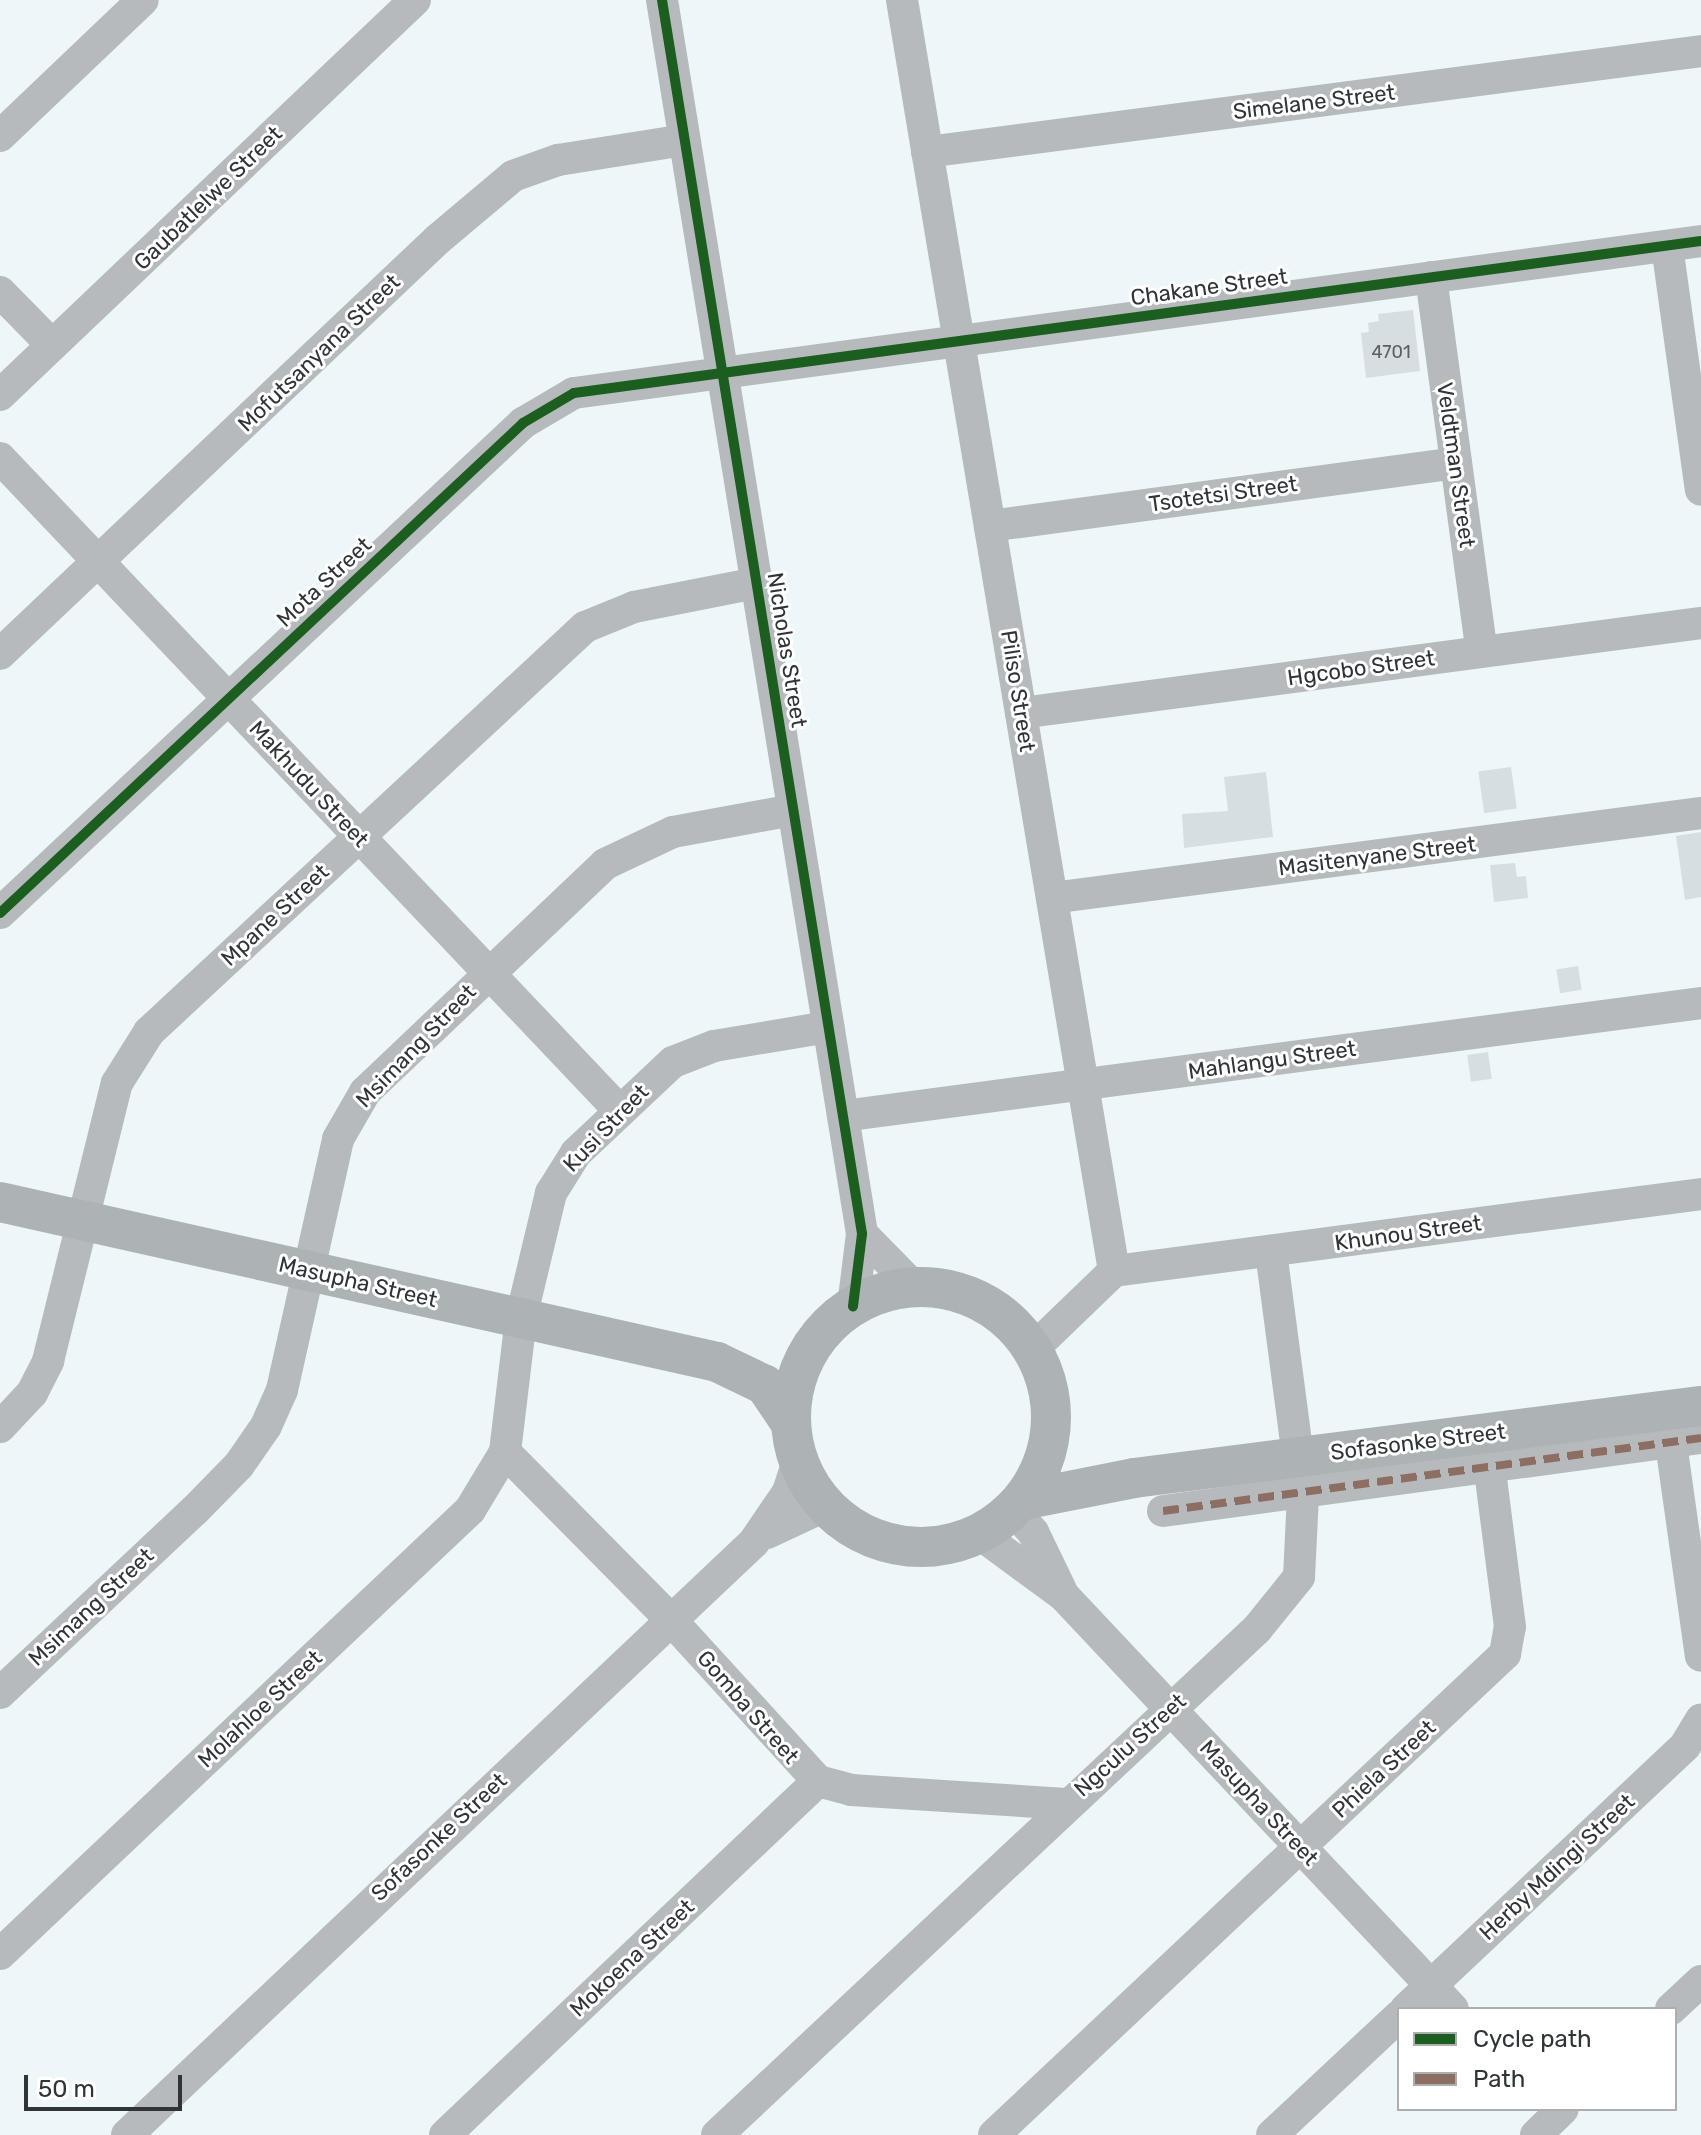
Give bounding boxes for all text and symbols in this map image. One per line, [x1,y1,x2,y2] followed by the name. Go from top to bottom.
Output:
[1231,79,1397,125] street label: Simelane Street
[128,121,288,275] street label: Gaubatlelwe Street
[1129,263,1289,311] street label: Chakane Street
[233,269,405,437] street label: Mofutsanyana Street
[1371,341,1411,363] house number: 4701
[1431,381,1481,549] street label: Veldtman Street
[1147,471,1299,517] street label: Tsotetsi Street
[271,532,377,632] street label: Mota Street
[762,571,812,729] street label: Nicholas Street
[995,628,1041,754] street label: Piliso Street
[1286,645,1436,691] street label: Hgcobo Street
[244,715,374,853] street label: Makhudu Street
[1277,831,1477,881] street label: Masitenyane Street
[216,859,334,971] street label: Mpane Street
[351,979,481,1113] street label: Msimang Street
[1186,1035,1358,1085] street label: Mahlangu Street
[558,1079,654,1177] street label: Kusi Street
[1333,1210,1483,1256] street label: Khunou Street
[276,1251,440,1313] street label: Masupha Street
[1329,1418,1507,1466] street label: Sofasonke Street
[23,1542,159,1672] street label: Msimang Street
[192,1645,328,1773] street label: Molahloe Street
[692,1645,804,1769] street label: Gomba Street
[1069,1688,1191,1802] street label: Ngculu Street
[1327,1714,1441,1824] street label: Phiela Street
[1194,1735,1324,1871] street label: Masupha Street
[366,1767,512,1907] street label: Sofasonke Street
[1474,1788,1640,1946] street label: Herby Mdingi Street
[564,1894,700,2022] street label: Mokoena Street
[1397,2007,1677,2111] legend
[1473,2025,1592,2053] text: Cycle path
[28,2059,186,2109] scale bar
[1473,2065,1525,2093] text: Path
[38,2075,95,2103] text: 50 m

